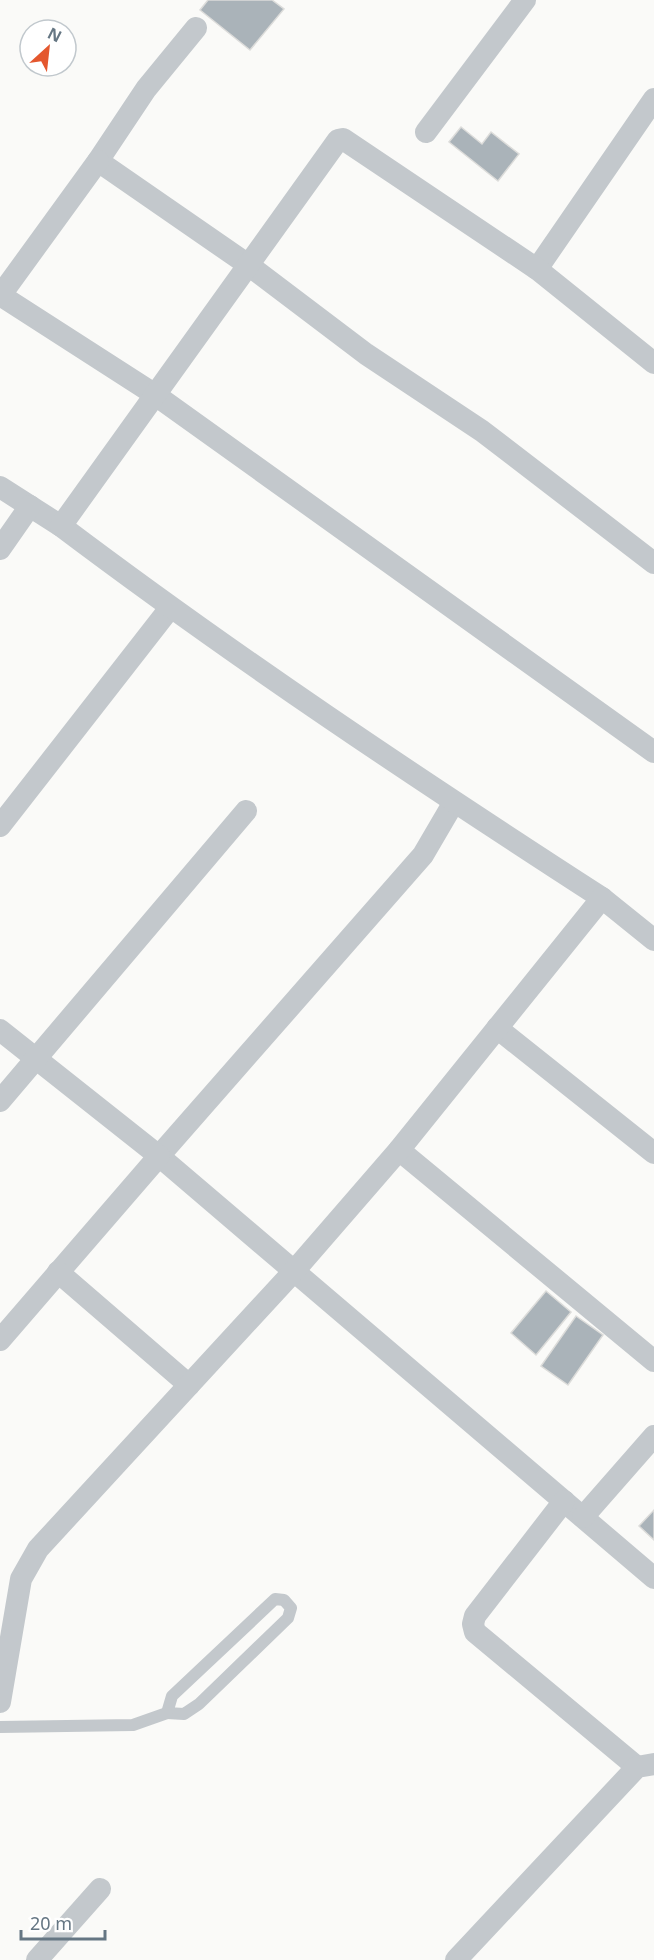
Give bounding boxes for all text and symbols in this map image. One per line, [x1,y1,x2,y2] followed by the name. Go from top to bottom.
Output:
[18,18,78,78] north arrow
[44,22,66,47] text: N
[21,1903,105,1941] scale bar
[30,1911,72,1935] text: 20 m

